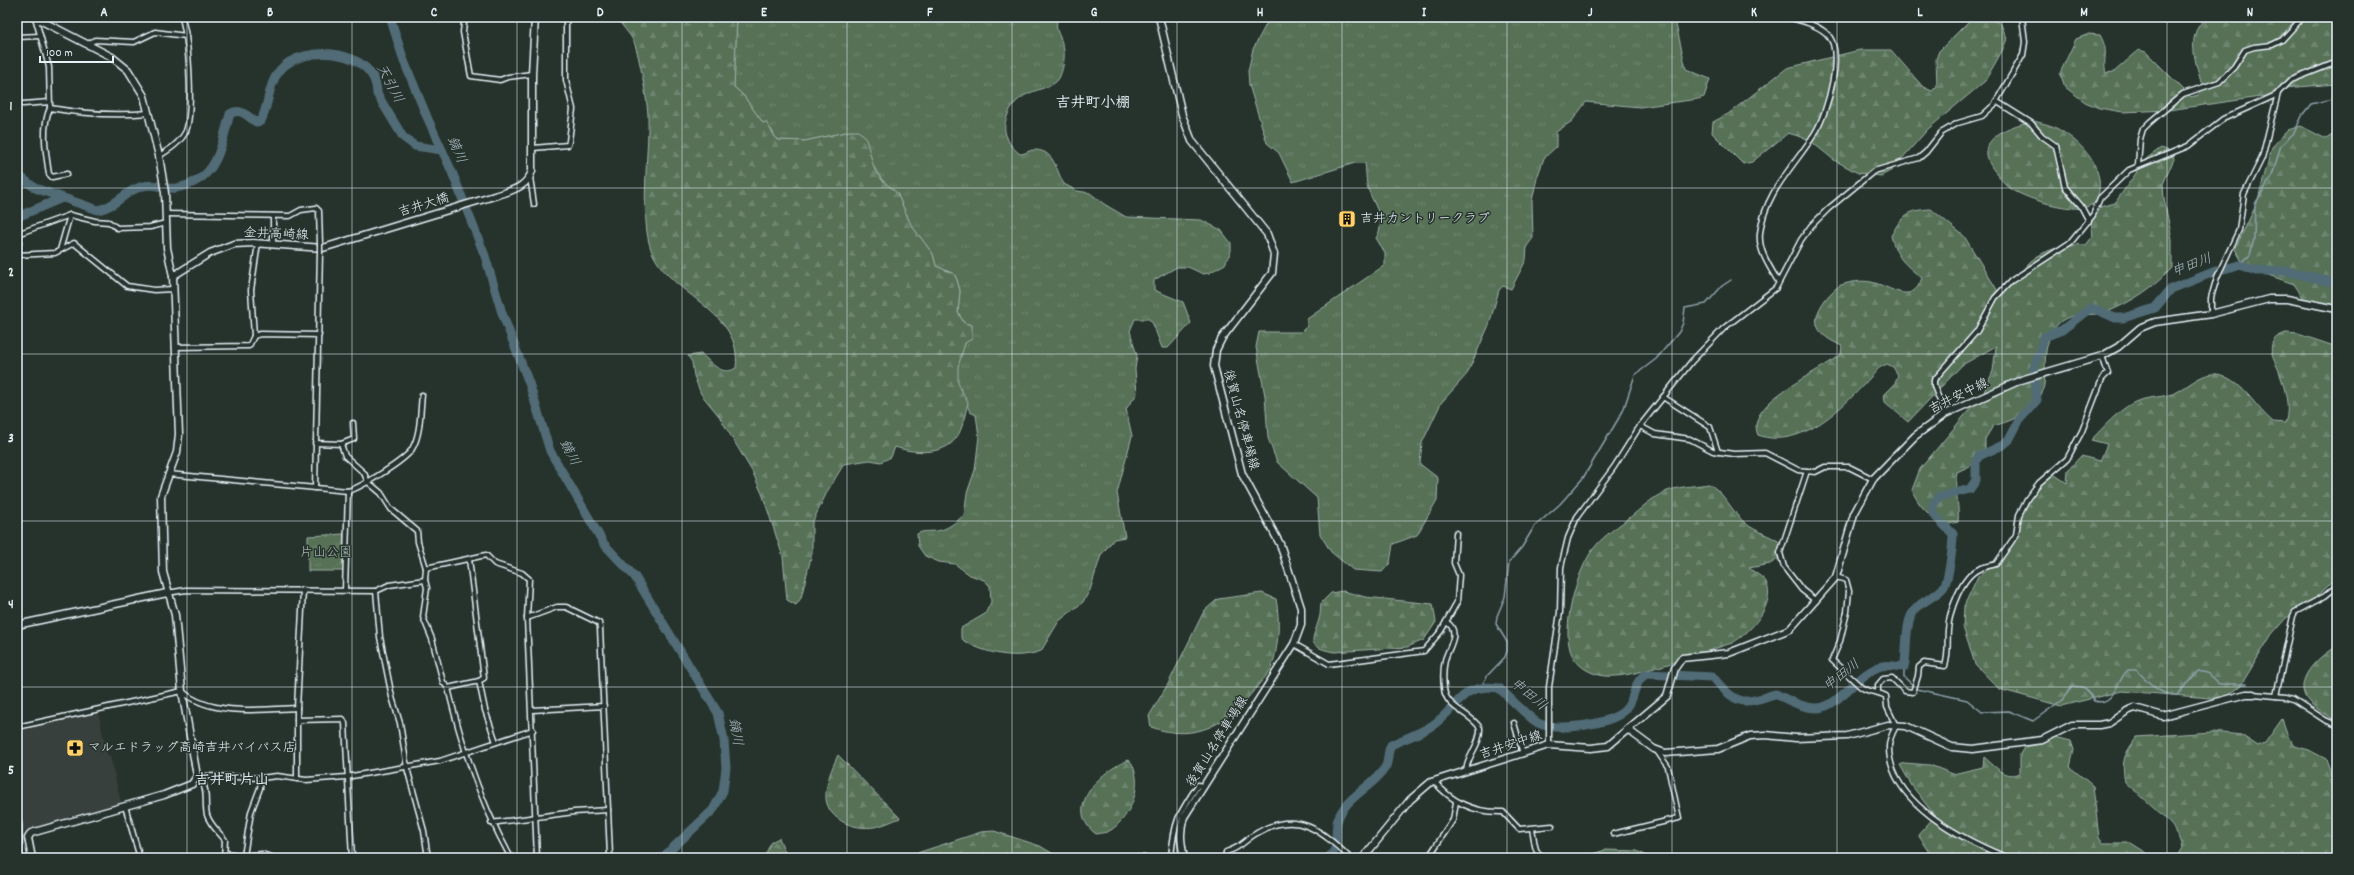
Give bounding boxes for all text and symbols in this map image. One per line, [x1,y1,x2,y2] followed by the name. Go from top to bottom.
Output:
[100,4,108,23] text: A
[267,4,273,23] text: B
[431,4,438,23] text: C
[597,4,604,23] text: D
[761,4,768,23] text: E
[927,4,933,23] text: F
[1091,4,1098,23] text: G
[1257,4,1264,23] text: H
[1422,4,1427,23] text: I
[1588,4,1593,23] text: J
[1751,4,1757,23] text: K
[1917,4,1923,23] text: L
[2080,4,2088,23] text: M
[2247,4,2253,23] text: N
[40,38,113,64] scale bar
[46,45,73,62] text: 100 m
[370,61,408,107] water label: 天引川
[1055,93,1131,115] district label: 吉井町小棚
[10,98,13,117] text: 1
[441,133,471,167] water label: 鏑川
[396,189,452,223] street label: 吉井大橋
[1337,209,1357,229] building icon: 吉井カントリークラブ
[1360,210,1490,229] place label: 吉井カントリークラブ
[243,224,310,246] street label: 金井高崎線
[2169,249,2215,283] water label: 申田川
[8,264,14,283] text: 2
[1217,367,1263,474] street label: 後賀山名停車場線
[1926,374,1993,420] street label: 吉井安中線
[8,430,14,449] text: 3
[554,436,584,470] water label: 鏑川
[300,544,352,563] park label: 片山公園
[8,596,14,615] text: 4
[1819,655,1865,697] water label: 申田川
[1505,674,1551,716] water label: 申田川
[1182,692,1254,791] street label: 後賀山名停車場線
[723,717,747,747] water label: 鏑川
[1477,727,1546,765] street label: 吉井安中線
[65,738,85,758] pharmacy icon: マルエドラッグ高崎吉井バイパス店
[88,739,295,758] place label: マルエドラッグ高崎吉井バイパス店
[8,762,14,781] text: 5
[194,770,270,792] district label: 吉井町片山

